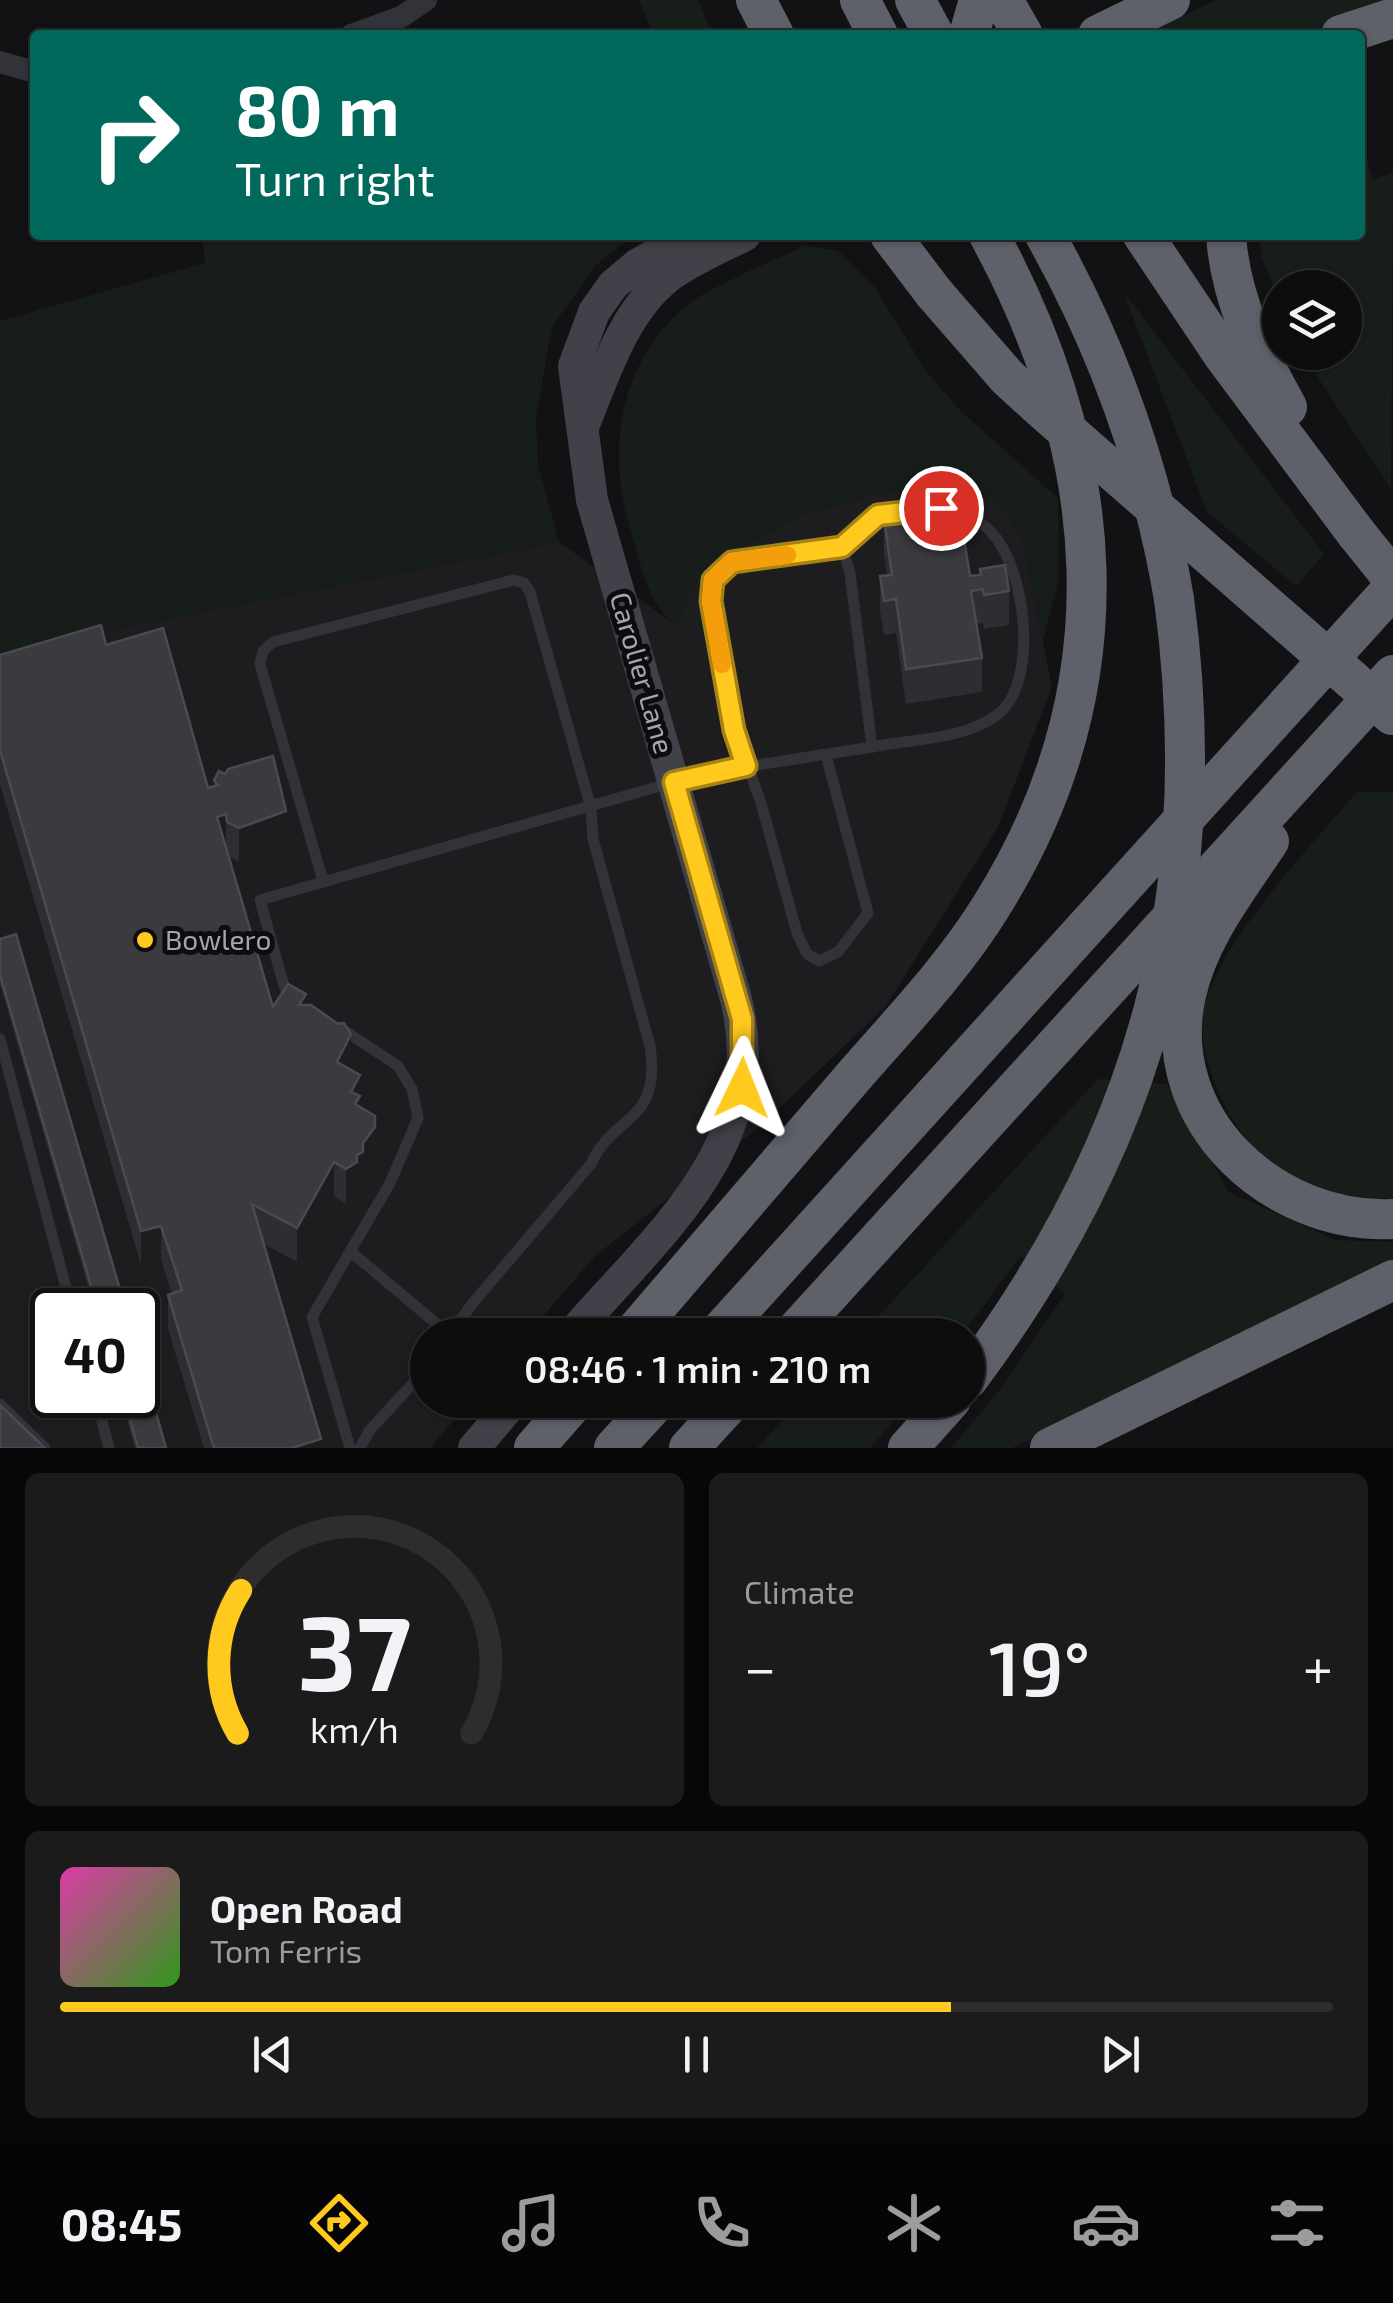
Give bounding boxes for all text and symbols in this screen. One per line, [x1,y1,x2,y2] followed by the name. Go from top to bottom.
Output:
[235,66,400,150] text: 80 m
[70,70,200,200] icon: right
[235,151,435,205] text: Turn right
[1262,270,1362,370] map controls
[1262,270,1362,370] button: layers
[899,466,984,551] pin
[914,481,969,536] icon: arrive
[604,588,682,757] street label: Carolier Lane
[165,922,271,956] place label: Bowlero
[134,929,156,951] marker: Bowlero
[690,1036,794,1140] position arrow
[30,1288,160,1418] speed limit sign: 40
[524,1345,871,1391] text: 08:46 · 1 min · 210 m
[744,1572,855,1610] text: Climate
[298,1587,411,1712] text: 37
[989,1621,1090,1711] text: 19°
[744,1633,776,1699] text: −
[1303,1633,1333,1699] text: +
[310,1707,399,1750] text: km/h
[210,1885,403,1931] text: Open Road
[210,1931,362,1969] text: Tom Ferris
[245,2027,300,2082] icon: previous
[669,2027,724,2082] icon: pause
[1093,2027,1148,2082] icon: next
[304,2188,374,2258] icon: directions
[496,2188,566,2258] icon: music
[687,2188,757,2258] icon: phone
[879,2188,949,2258] icon: climate
[1071,2188,1141,2258] icon: car
[1262,2188,1332,2258] icon: filters
[61,2196,182,2250] text: 08:45

